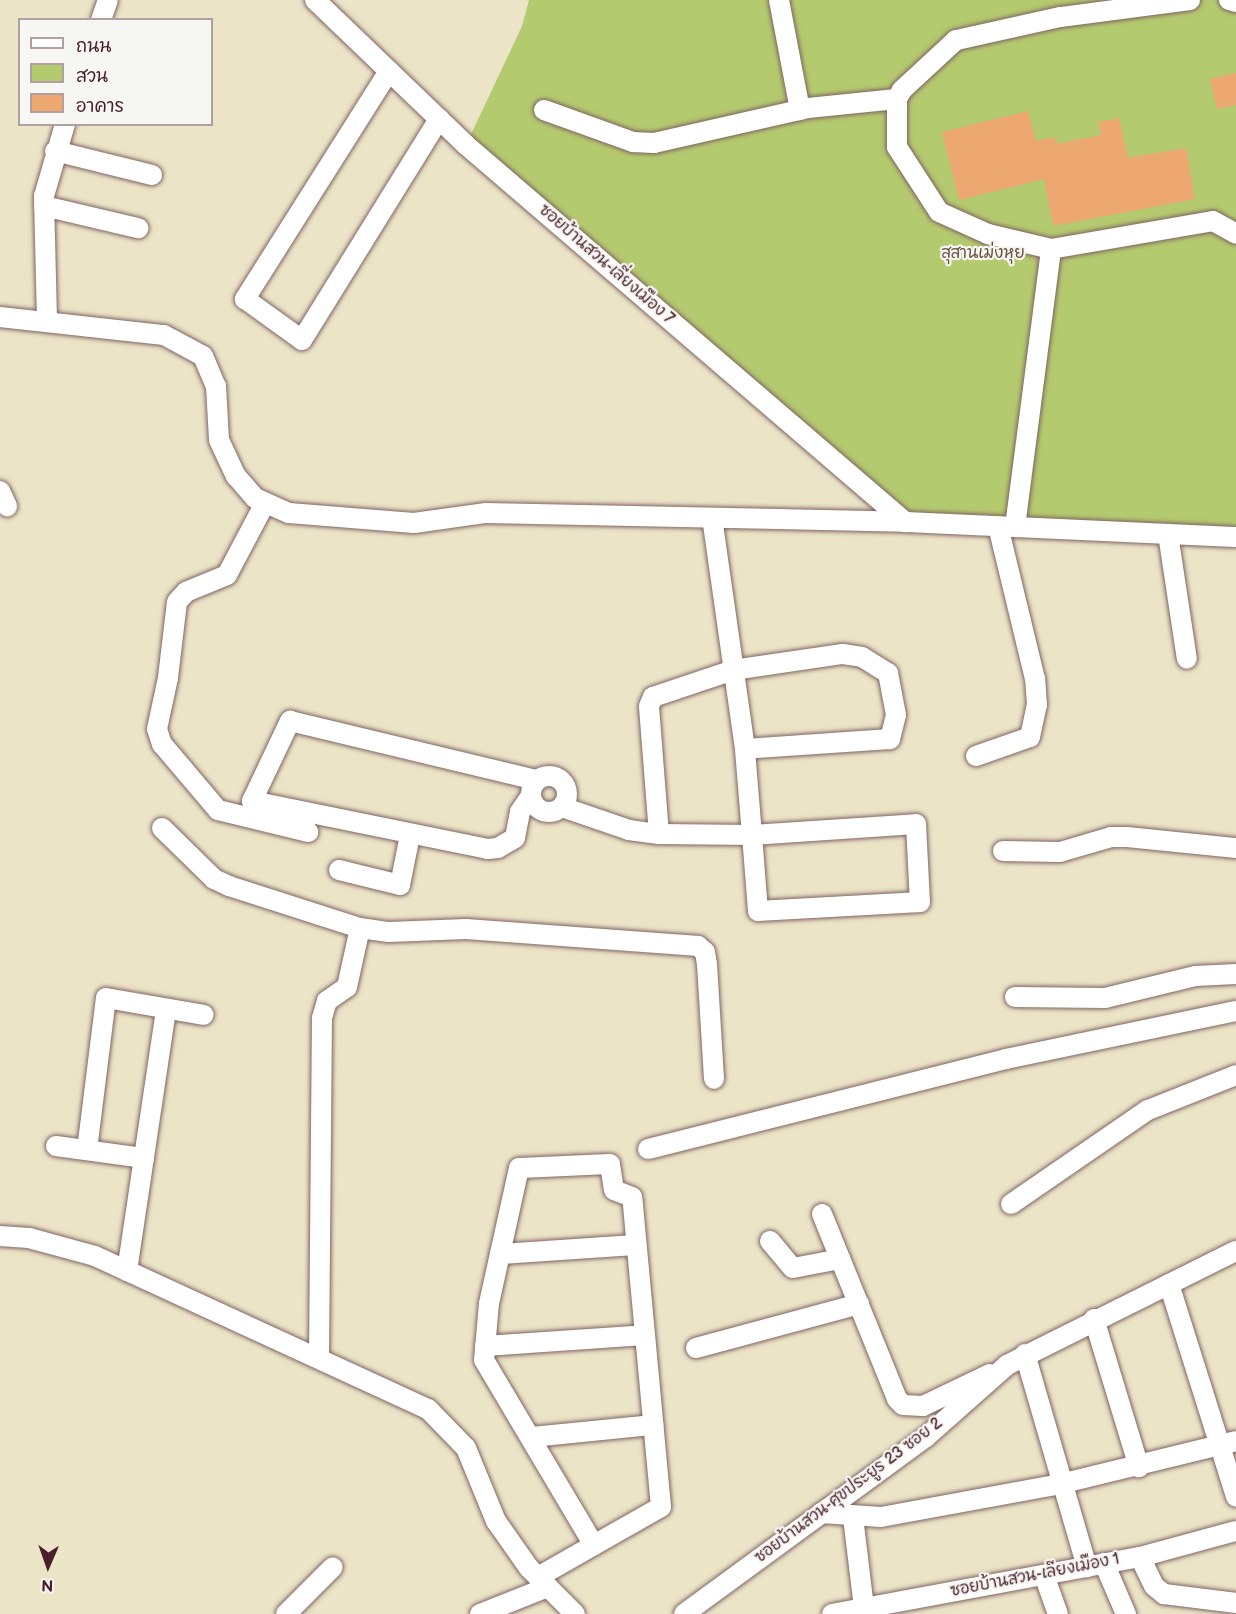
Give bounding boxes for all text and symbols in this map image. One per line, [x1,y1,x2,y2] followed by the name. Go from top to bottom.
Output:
[18,18,213,126] legend
[76,36,111,57] text: ถนน
[76,66,108,87] text: สวน
[76,96,124,117] text: อาคาร
[534,201,678,329] street label: ซอยบ้านสวน-เลี่ยงเมือง 7
[941,244,1025,264] park label: สุสานเม่งหุย
[751,1414,947,1568] street label: ซอยบ้านสวน-ศุขประยูร 23 ซอย 2
[18,1536,78,1596] north arrow
[949,1550,1121,1602] street label: ซอยบ้านสวน-เลียงเมือง 1
[41,1575,54,1594] text: N

